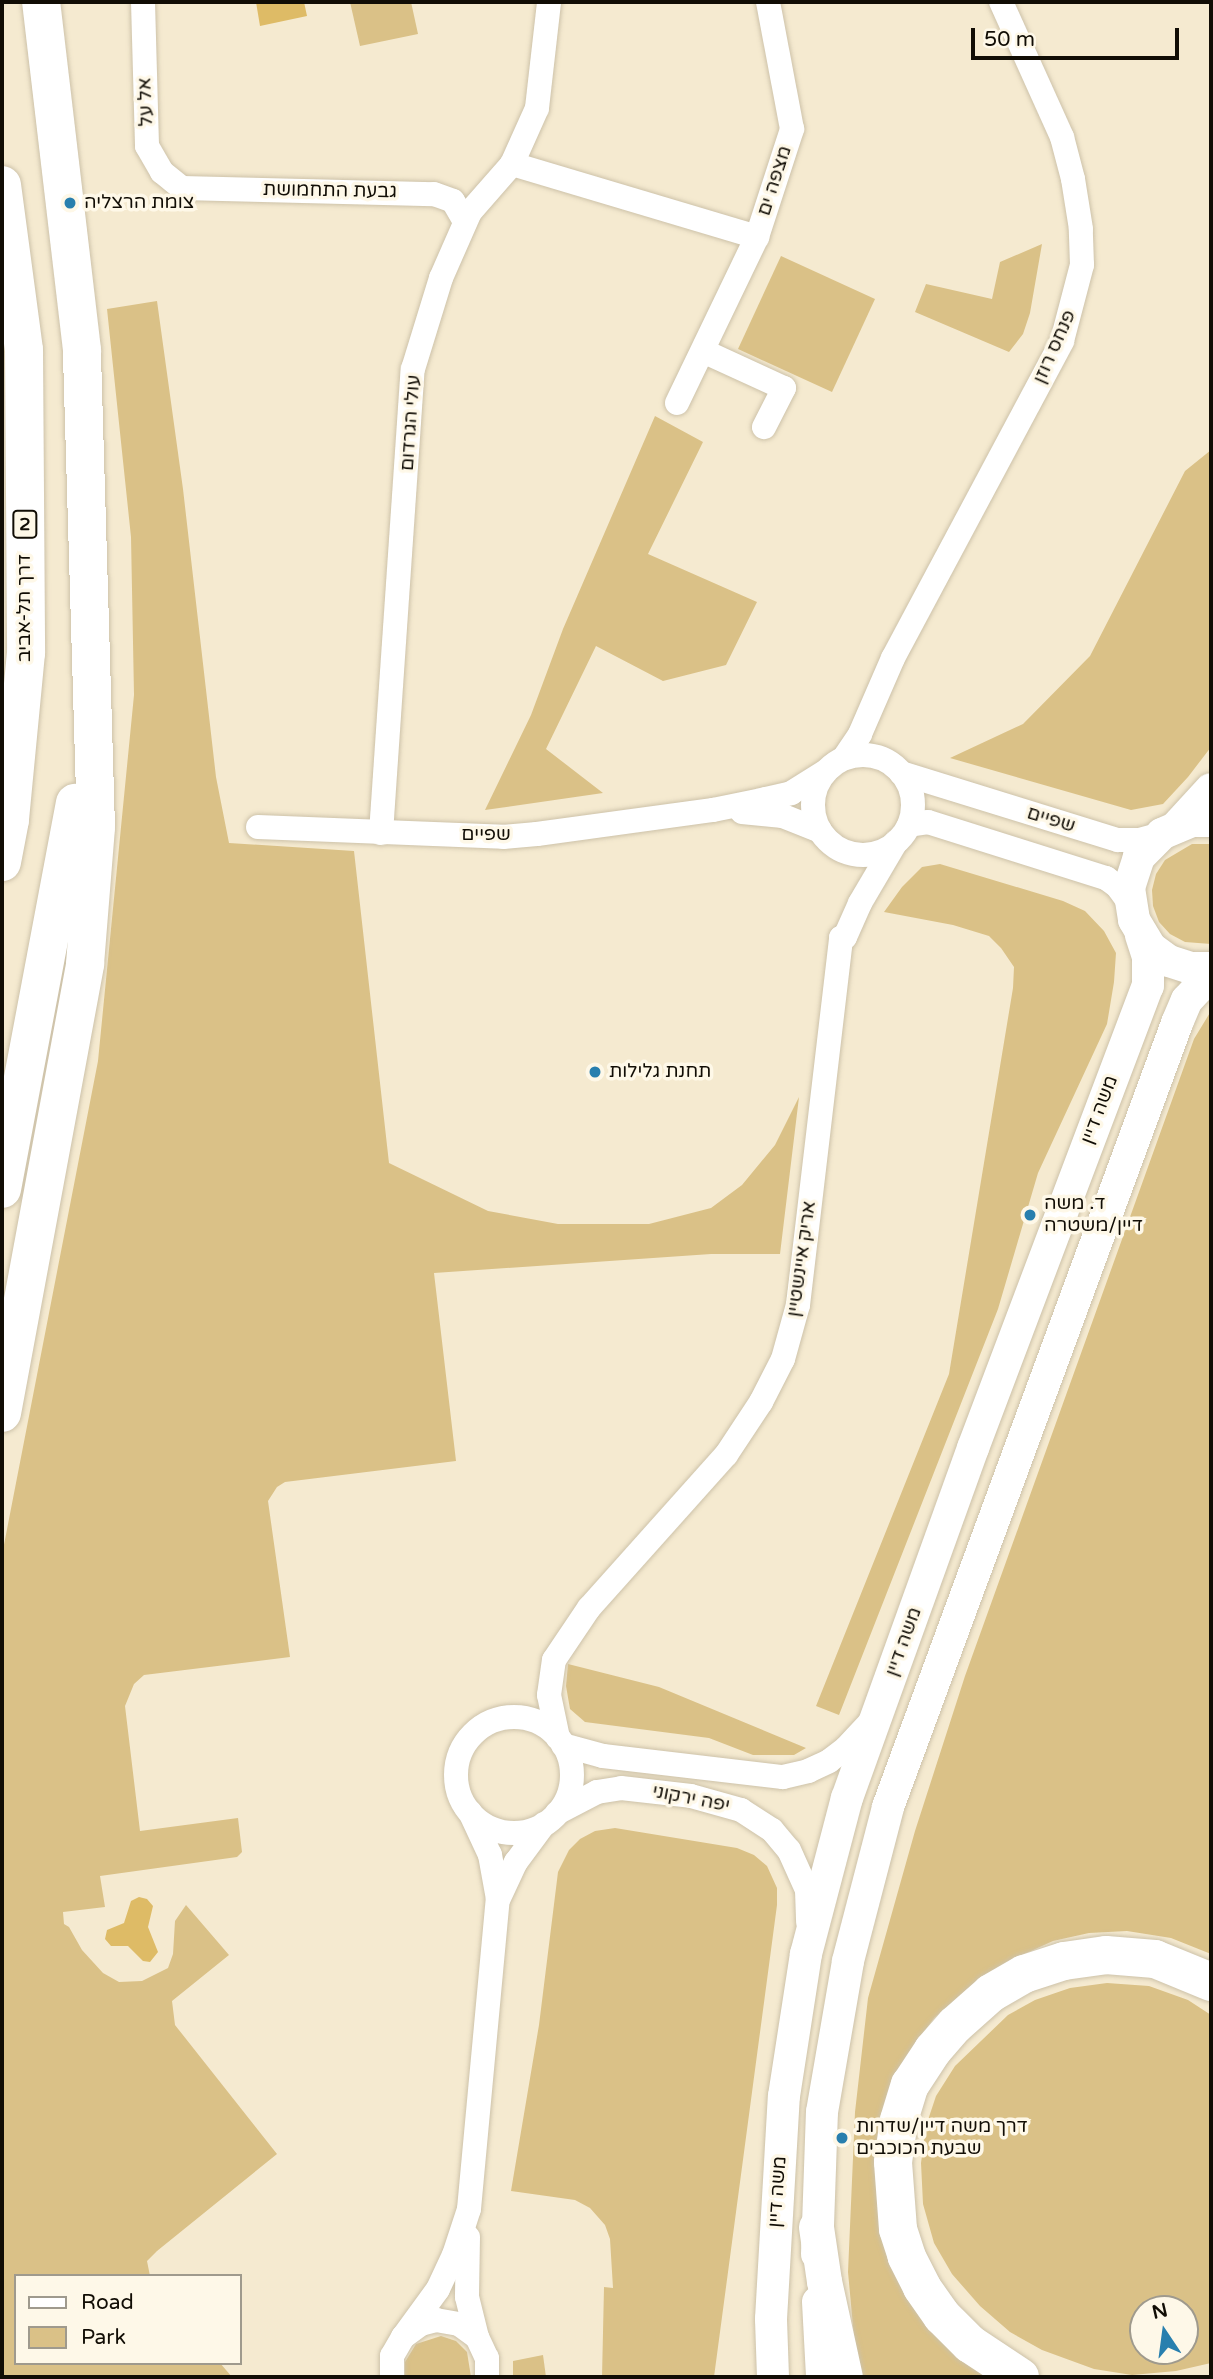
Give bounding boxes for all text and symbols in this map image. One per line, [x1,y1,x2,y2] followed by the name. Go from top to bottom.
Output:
[975,14,1183,58] scale bar
[984,27,1035,52] text: 50 m
[134,77,158,127] street label: אל על
[753,143,797,219] street label: מצפה ים
[263,178,397,204] street label: גבעת התחמושת
[84,192,194,214] place label: צומת הרצליה
[62,195,78,211] marker: צומת הרצליה
[1029,307,1081,387] street label: פנחס רוזן
[396,374,426,472] street label: עולי הגרדום
[11,510,39,538] road number: 2
[14,554,36,662] street label: דרך תל-אביב
[1024,802,1078,838] street label: שפיים
[461,824,511,846] street label: שפיים
[609,1061,711,1083] place label: תחנת גלילות
[587,1064,603,1080] marker: תחנת גלילות
[1077,1072,1123,1148] street label: משה דיין
[1044,1193,1143,1237] place label: ד. משה דיין/משטרה
[783,1200,821,1318] street label: אריק איינשטיין
[1022,1207,1038,1223] marker: ד. משה דיין/משטרה
[881,1604,927,1680] street label: משה דיין
[650,1780,732,1818] street label: יפה ירקוני
[856,2116,1028,2160] place label: דרך משה דיין/שדרות שבעת הכוכבים
[834,2130,850,2146] marker: דרך משה דיין/שדרות שבעת הכוכבים
[764,2155,792,2229] street label: משה דיין
[14,2274,242,2365] legend
[81,2290,134,2315] text: Road
[1129,2295,1199,2365] north arrow
[1150,2299,1170,2324] text: N
[81,2325,126,2350] text: Park

